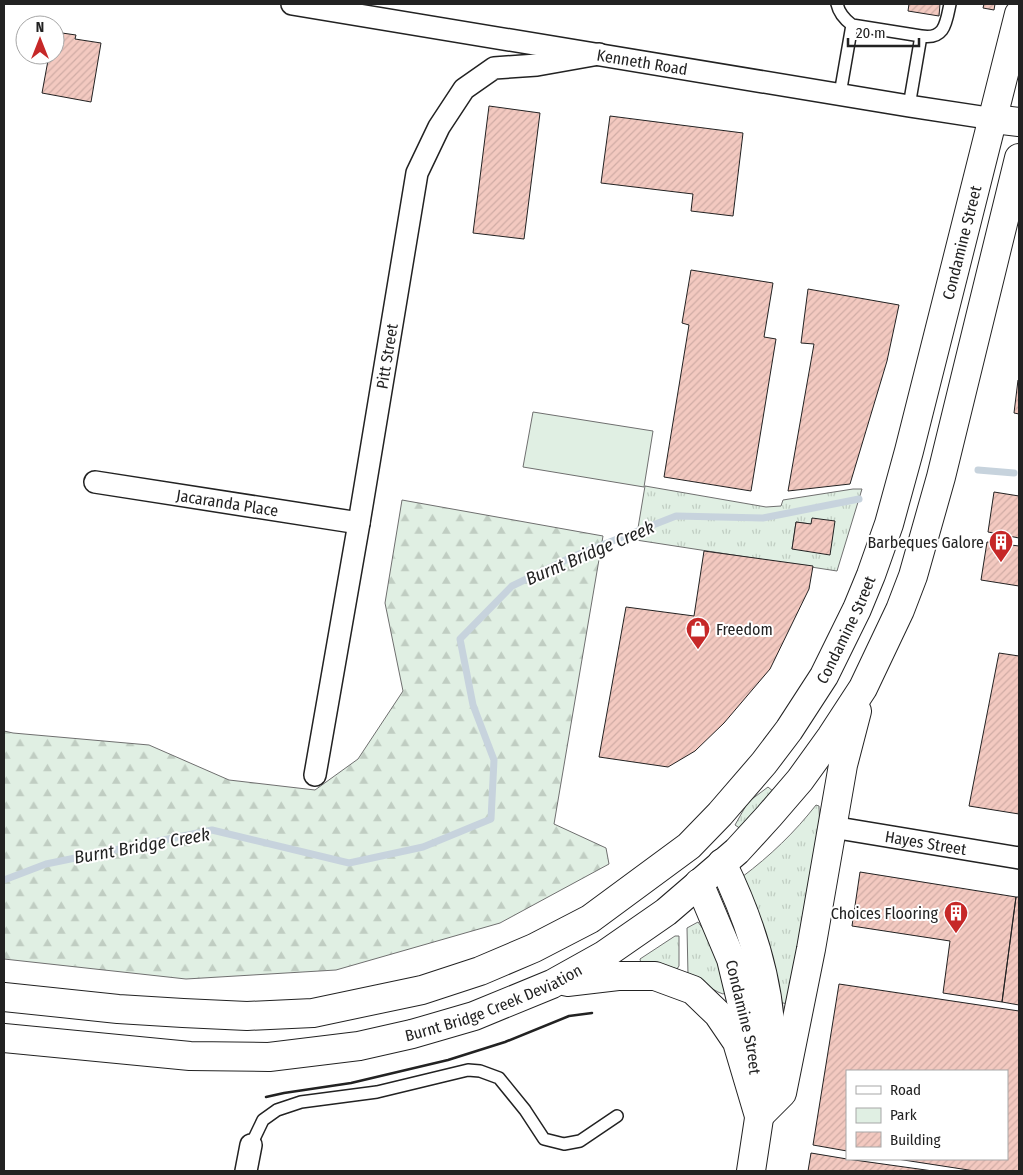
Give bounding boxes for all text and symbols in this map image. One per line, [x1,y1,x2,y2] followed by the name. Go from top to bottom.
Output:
[15,15,65,65] north arrow
[848,15,919,47] scale bar
[36,19,44,36] text: N
[856,24,886,42] text: 20 m
[596,45,689,79] street label: Kenneth Road
[938,183,985,301] street label: Condamine Street
[372,321,402,390] street label: Pitt Street
[175,485,280,520] street label: Jacaranda Place
[522,516,658,590] water label: Burnt Bridge Creek
[988,529,1014,563] building icon: Barbeques Galore
[868,533,984,552] place label: Barbeques Galore
[812,572,879,687] street label: Condamine Street
[685,616,711,650] shop icon: Freedom
[716,620,773,639] place label: Freedom
[72,823,212,869] water label: Burnt Bridge Creek
[884,826,969,859] street label: Hayes Street
[943,900,969,934] building icon: Choices Flooring
[831,904,938,923] place label: Choices Flooring
[722,958,765,1076] street label: Condamine Street
[403,960,585,1045] street label: Burnt Bridge Creek Deviation
[846,1070,1008,1160] legend
[890,1081,921,1099] text: Road
[890,1106,917,1124] text: Park
[890,1131,941,1149] text: Building

